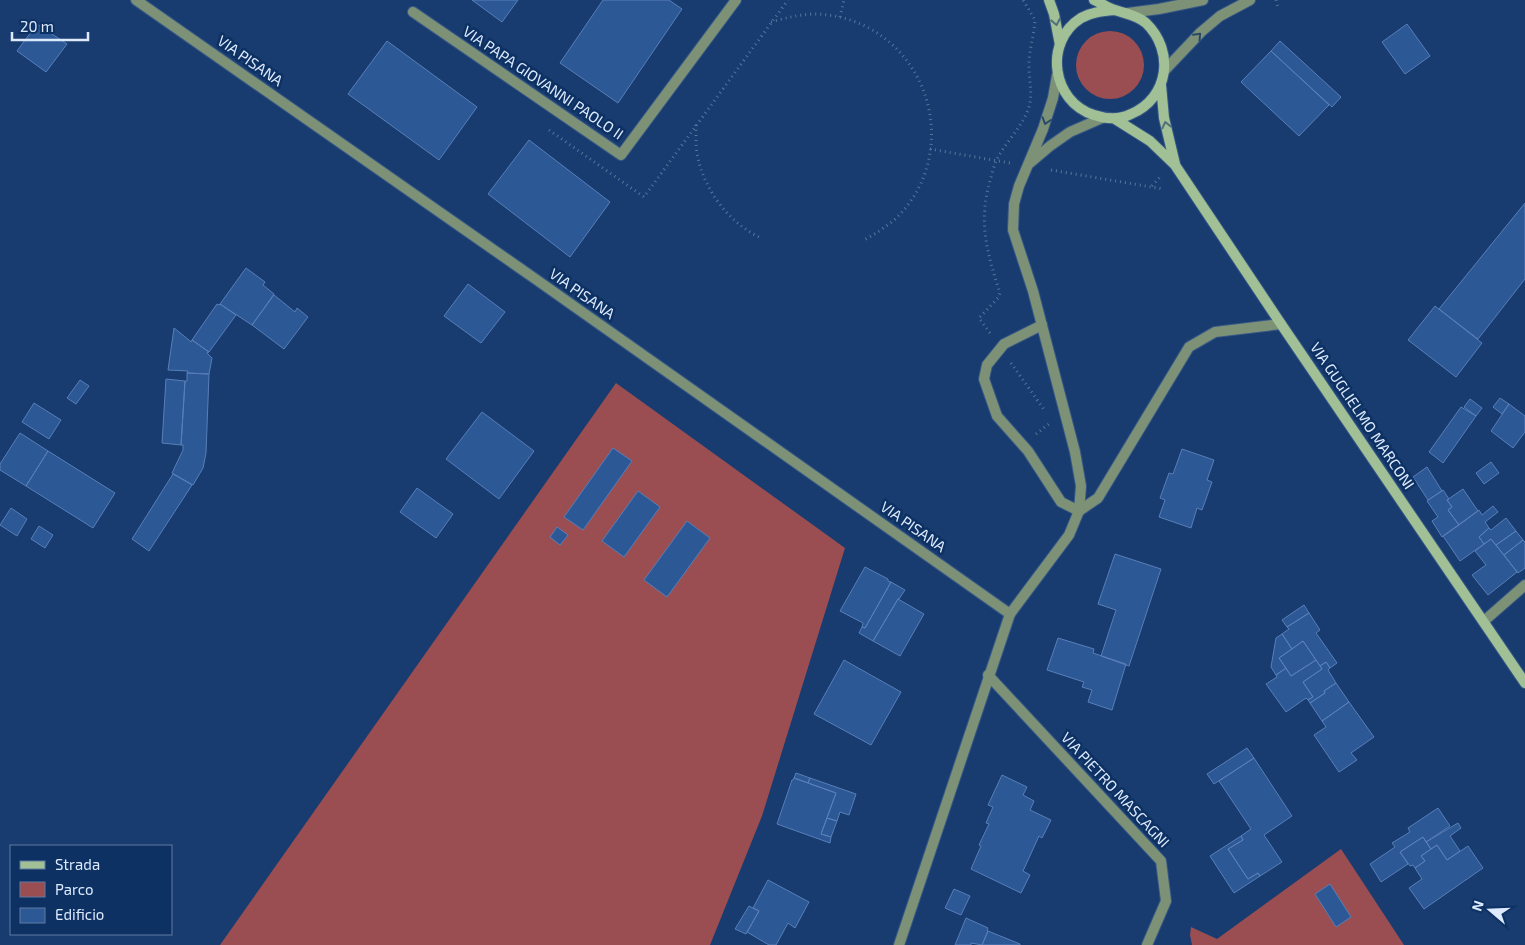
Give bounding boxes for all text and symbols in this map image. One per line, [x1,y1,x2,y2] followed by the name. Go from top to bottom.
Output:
[12,10,89,42] scale bar
[20,17,54,35] text: 20 m
[1050,18,1060,27] one-way arrow
[460,22,627,143] street label: VIA PAPA GIOVANNI PAOLO II
[214,31,287,90] street label: VIA PISANA
[1192,33,1201,42] one-way arrow
[1042,117,1052,125] one-way arrow
[1161,120,1172,129] one-way arrow
[546,264,619,323] street label: VIA PISANA
[1307,339,1419,492] street label: VIA GUGLIELMO MARCONI
[877,497,950,556] street label: VIA PISANA
[1058,728,1174,851] street label: VIA PIETRO MASCAGNI
[10,845,172,935] legend
[55,855,100,873] text: Strada
[55,880,94,898] text: Parco
[1465,885,1515,935] north arrow
[1468,898,1487,913] text: N
[55,905,104,923] text: Edificio

